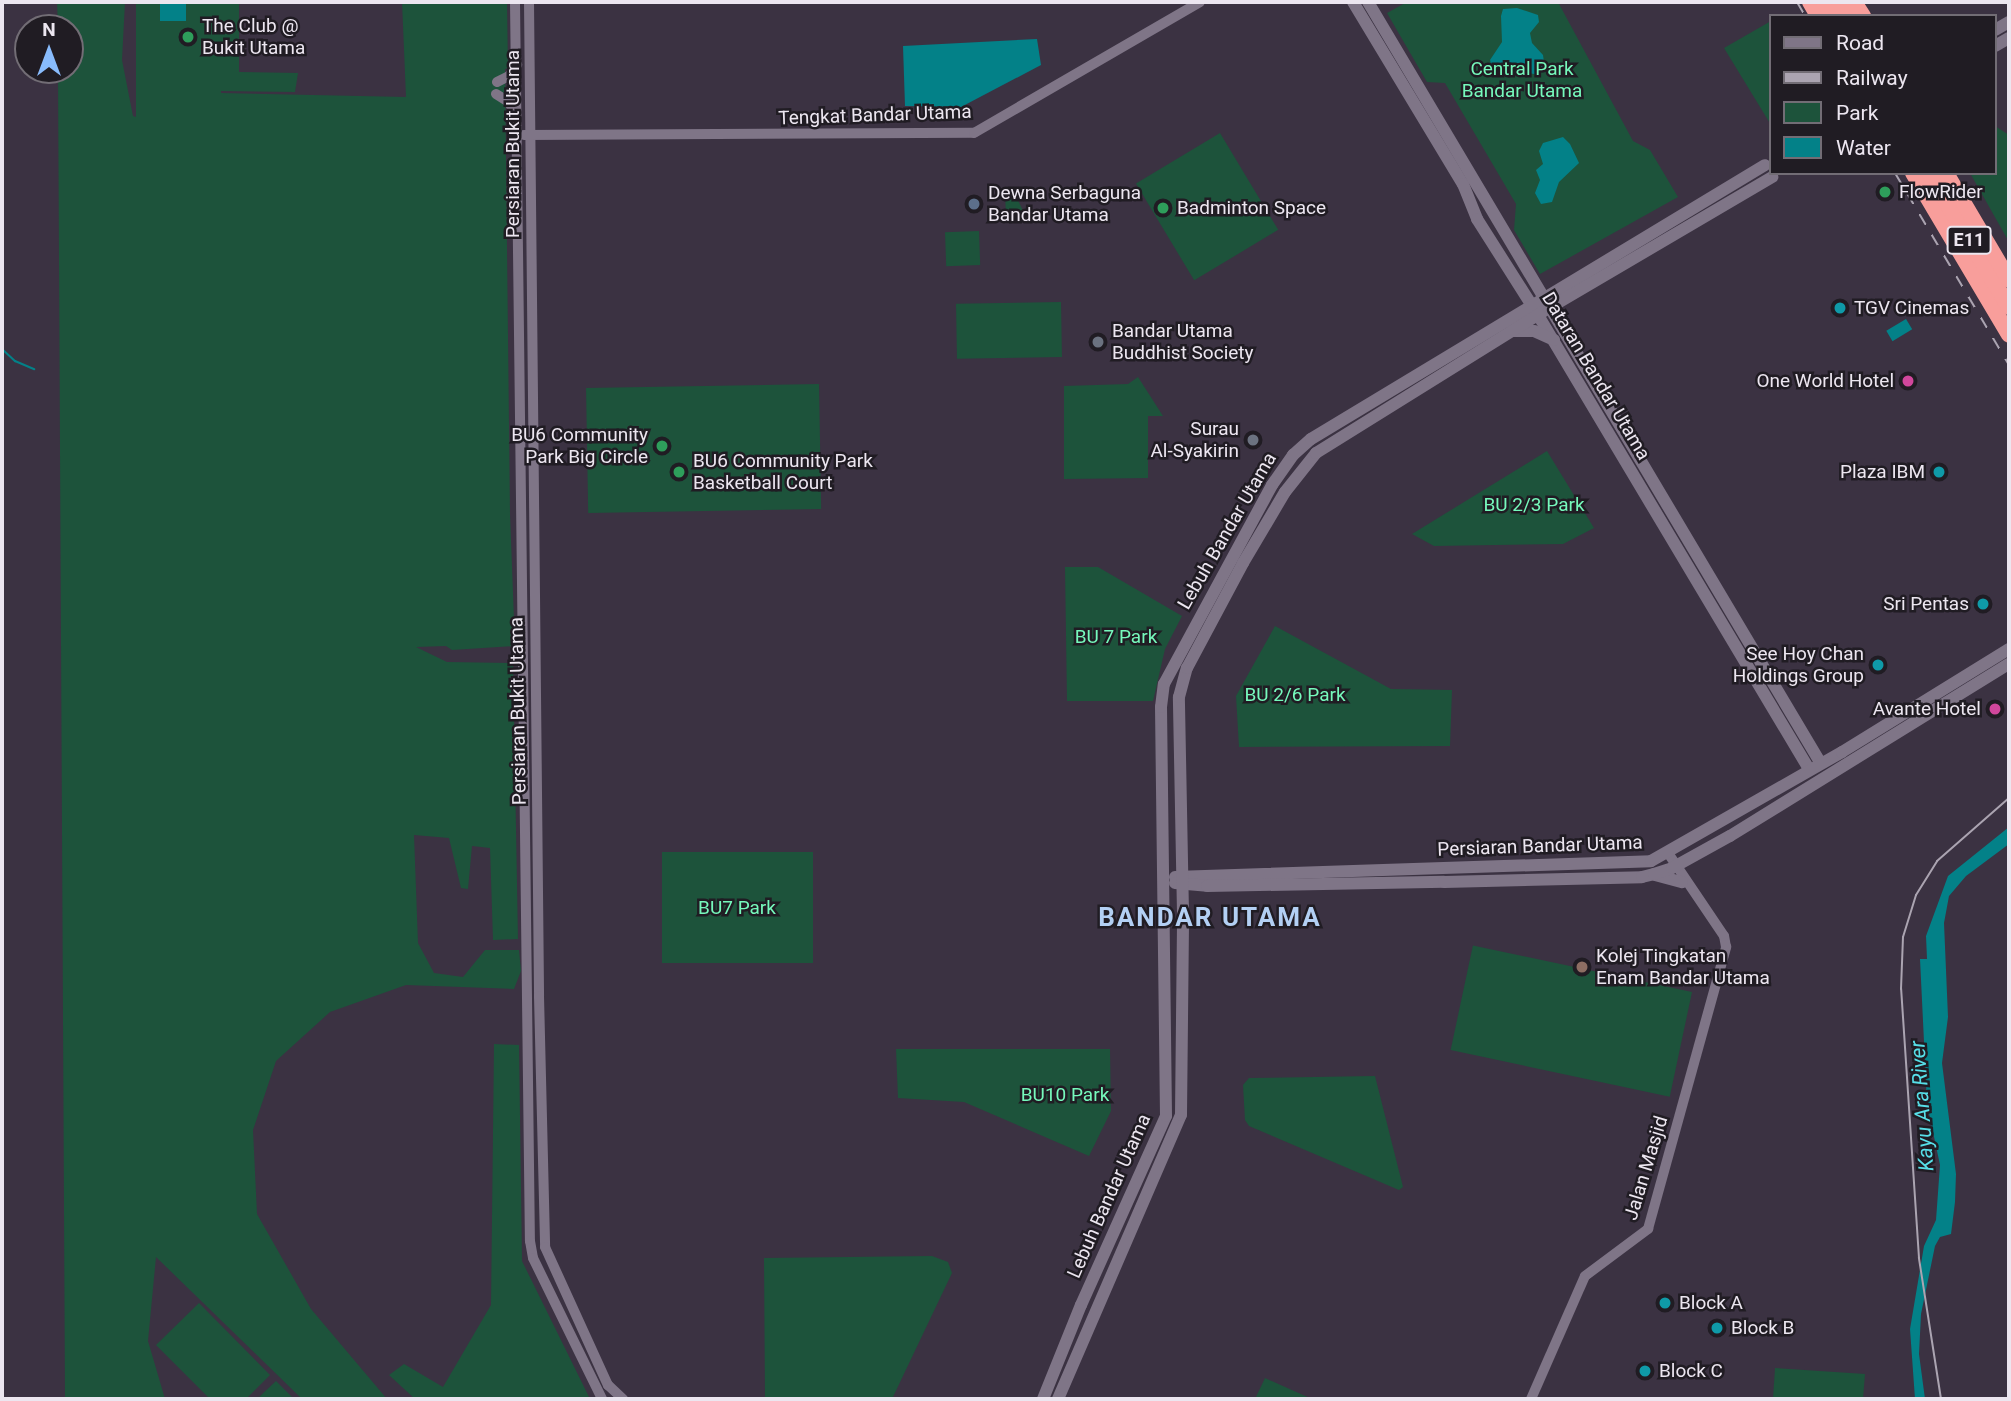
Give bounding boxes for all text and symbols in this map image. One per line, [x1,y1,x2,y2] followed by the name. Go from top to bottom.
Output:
[14,14,84,84] north arrow
[1770,14,1997,175] legend
[202,15,305,59] place label: The Club @ Bukit Utama
[42,18,56,41] text: N
[180,29,196,45] marker: The Club @ Bukit Utama
[1836,31,1884,55] text: Road
[502,50,524,238] street label: Persiaran Bukit Utama
[1462,58,1582,102] park label: Central Park Bandar Utama
[1836,66,1908,90] text: Railway
[778,100,972,130] street label: Tengkat Bandar Utama
[1836,101,1878,125] text: Park
[1836,136,1891,160] text: Water
[1899,181,1983,203] place label: FlowRider
[988,182,1141,226] place label: Dewna Serbaguna Bandar Utama
[1877,184,1893,200] marker: FlowRider
[966,196,982,212] marker: Dewna Serbaguna Bandar Utama
[1177,197,1326,219] place label: Badminton Space
[1155,200,1171,216] marker: Badminton Space
[1946,226,1992,254] road number: E11
[1537,288,1655,464] street label: Dataran Bandar Utama
[1854,297,1969,319] place label: TGV Cinemas
[1832,300,1848,316] marker: TGV Cinemas
[1112,320,1254,364] place label: Bandar Utama Buddhist Society
[1090,334,1106,350] marker: Bandar Utama Buddhist Society
[1756,370,1894,392] place label: One World Hotel
[1900,373,1916,389] marker: One World Hotel
[1150,418,1239,462] place label: Surau Al-Syakirin
[511,424,648,468] place label: BU6 Community Park Big Circle
[1245,432,1261,448] marker: Surau Al-Syakirin
[654,438,670,454] marker: BU6 Community Park Big Circle
[1173,448,1281,614] street label: Lebuh Bandar Utama
[693,450,873,494] place label: BU6 Community Park Basketball Court
[1840,461,1925,483] place label: Plaza IBM
[671,464,687,480] marker: BU6 Community Park Basketball Court
[1931,464,1947,480] marker: Plaza IBM
[1483,494,1585,516] park label: BU 2/3 Park
[1883,593,1969,615] place label: Sri Pentas
[1975,596,1991,612] marker: Sri Pentas
[505,617,531,805] street label: Persiaran Bukit Utama
[1075,626,1157,648] park label: BU 7 Park
[1733,643,1864,687] place label: See Hoy Chan Holdings Group
[1870,657,1886,673] marker: See Hoy Chan Holdings Group
[1244,684,1346,706] park label: BU 2/6 Park
[1873,698,1981,720] place label: Avante Hotel
[1987,701,2003,717] marker: Avante Hotel
[1437,831,1643,861] street label: Persiaran Bandar Utama
[698,897,776,919] park label: BU7 Park
[1100,902,1320,934] district label: BANDAR UTAMA
[1596,945,1770,989] place label: Kolej Tingkatan Enam Bandar Utama
[1574,959,1590,975] marker: Kolej Tingkatan Enam Bandar Utama
[1905,1040,1939,1172] water label: Kayu Ara River
[1021,1084,1109,1106] park label: BU10 Park
[1063,1110,1155,1282] street label: Lebuh Bandar Utama
[1619,1113,1673,1223] street label: Jalan Masjid
[1679,1292,1743,1314] place label: Block A
[1657,1295,1673,1311] marker: Block A
[1731,1317,1794,1339] place label: Block B
[1709,1320,1725,1336] marker: Block B
[1659,1360,1723,1382] place label: Block C
[1637,1363,1653,1379] marker: Block C

